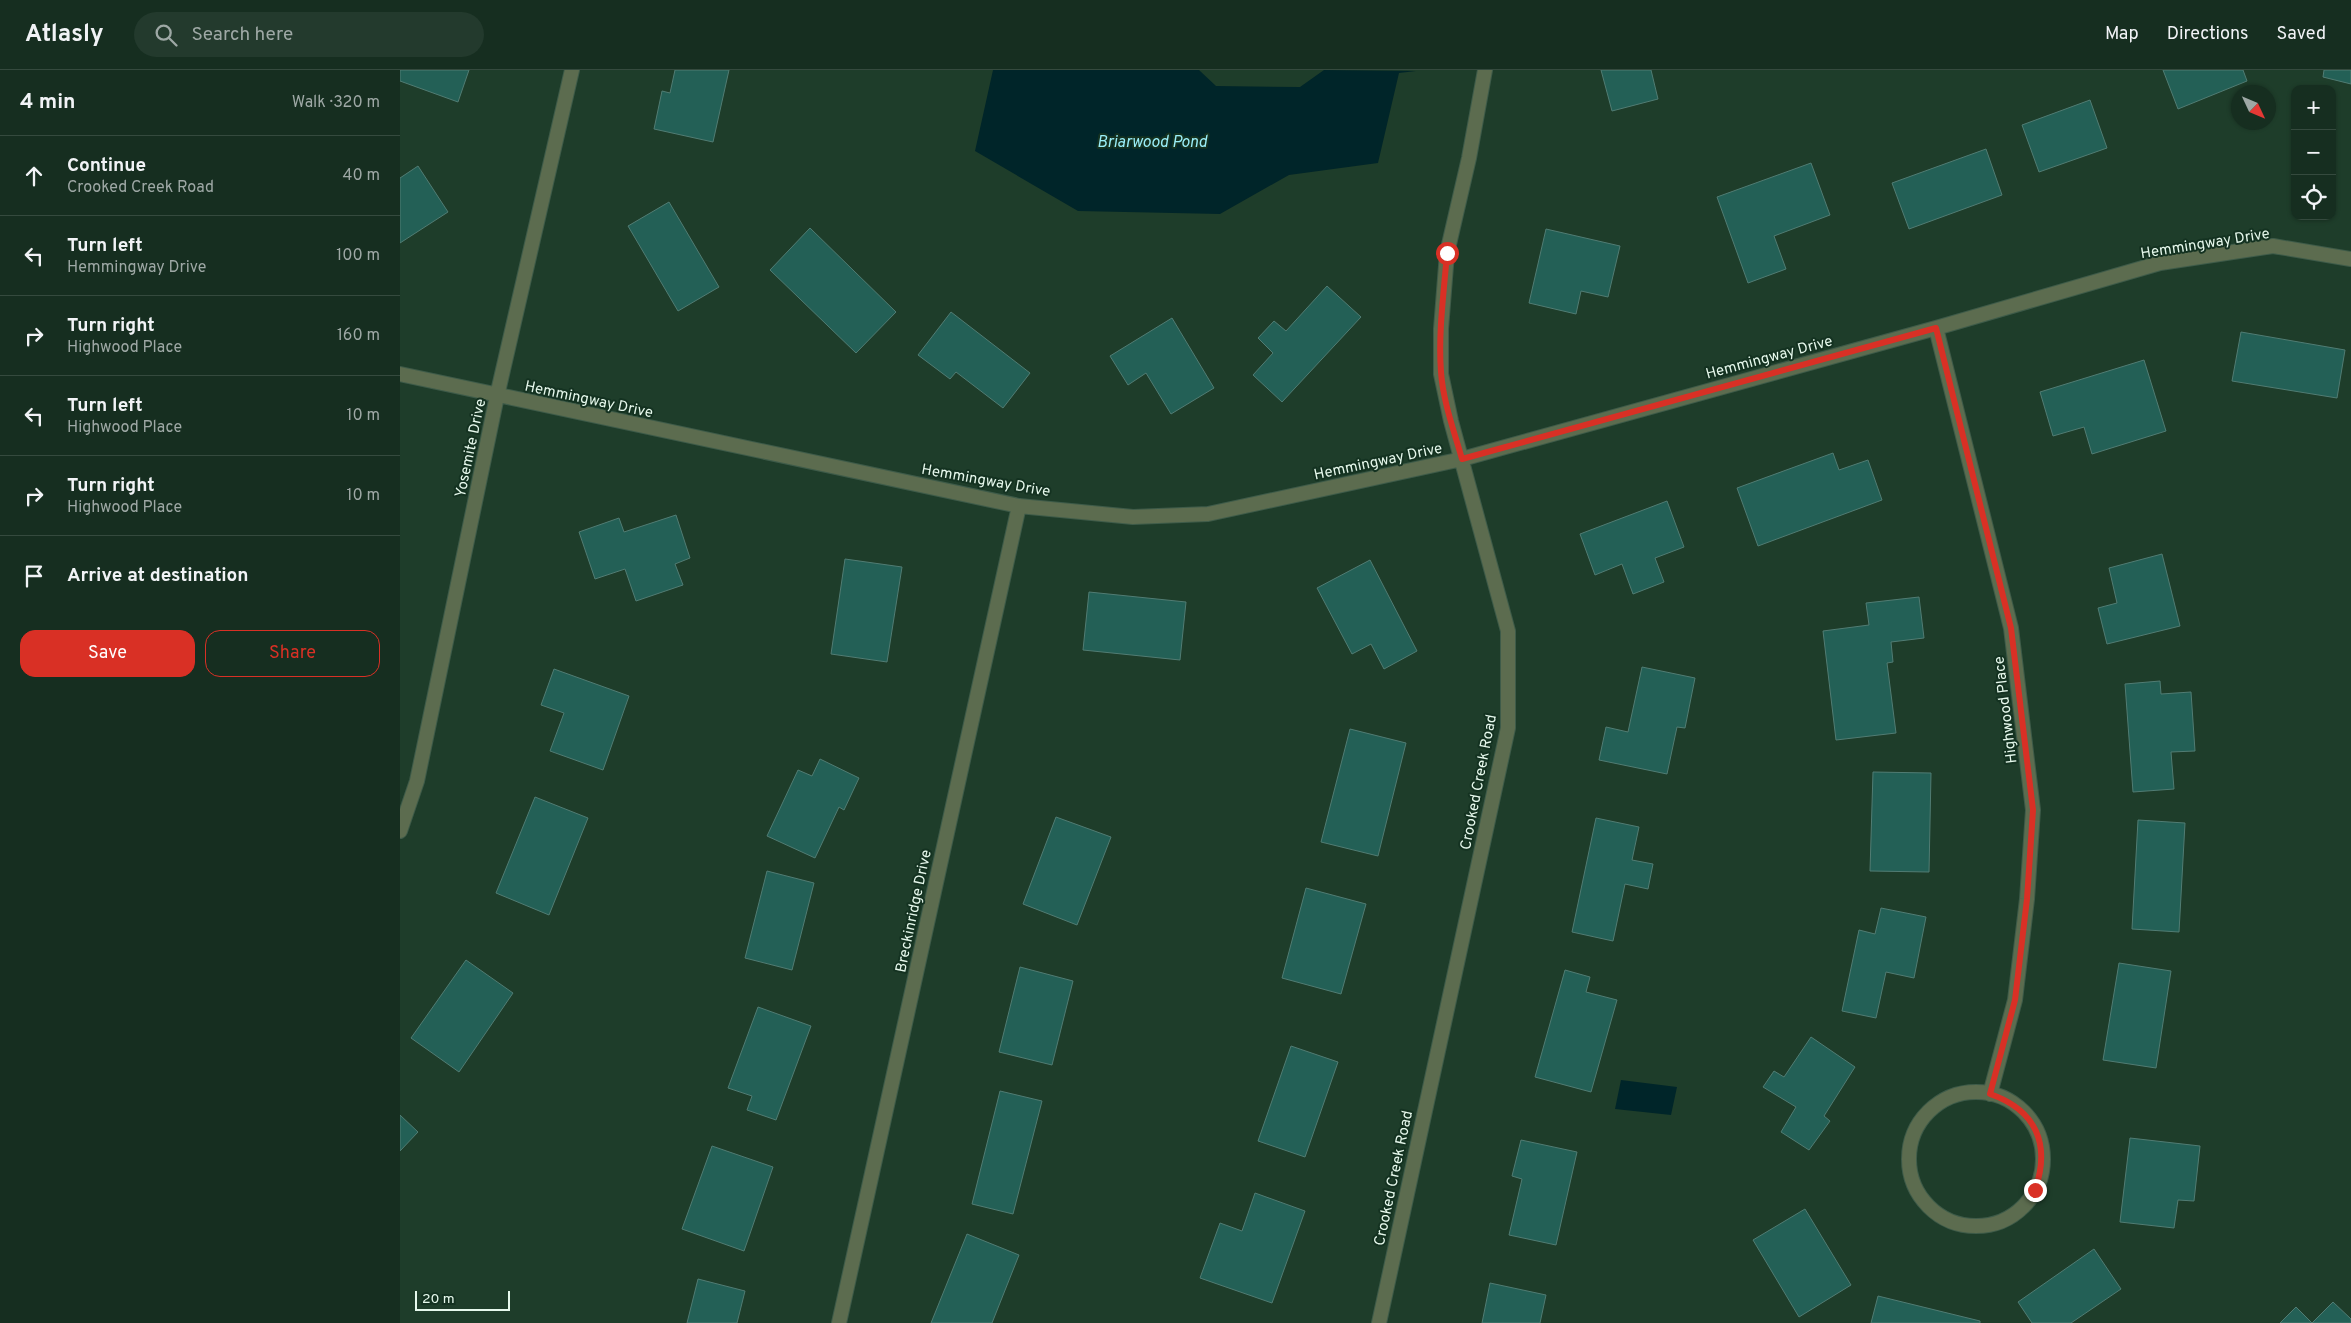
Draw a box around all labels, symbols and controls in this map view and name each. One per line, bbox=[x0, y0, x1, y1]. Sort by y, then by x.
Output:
search box bbox=[134, 12, 484, 57]
text: Atlasly bbox=[25, 20, 104, 50]
icon: search bbox=[152, 21, 180, 49]
text: Search here bbox=[192, 23, 293, 47]
text: Map bbox=[2105, 23, 2139, 46]
text: Directions bbox=[2167, 23, 2249, 46]
text: Saved bbox=[2277, 23, 2326, 46]
north arrow bbox=[2231, 85, 2276, 130]
map controls bbox=[2291, 85, 2336, 220]
button: + bbox=[2291, 85, 2336, 130]
text: 4 min bbox=[20, 89, 76, 116]
text: Walk · 320 m bbox=[292, 93, 380, 113]
button: − bbox=[2291, 130, 2336, 175]
water label: Briarwood Pond bbox=[1097, 133, 1208, 153]
text: Continue bbox=[67, 154, 146, 178]
icon: ahead bbox=[20, 162, 48, 190]
text: 40 m bbox=[342, 166, 380, 186]
button: locate bbox=[2291, 175, 2336, 220]
text: Crooked Creek Road bbox=[67, 178, 214, 198]
street label: Hemmingway Drive bbox=[2139, 225, 2271, 264]
text: Turn left bbox=[67, 234, 143, 258]
icon: left bbox=[20, 242, 48, 270]
route start bbox=[1436, 242, 1459, 265]
text: 100 m bbox=[336, 246, 380, 266]
text: Hemmingway Drive bbox=[67, 258, 206, 278]
text: Turn right bbox=[67, 314, 155, 338]
icon: right bbox=[20, 322, 48, 350]
text: 160 m bbox=[337, 326, 380, 346]
street label: Hemmingway Drive bbox=[1704, 332, 1835, 385]
text: Highwood Place bbox=[67, 338, 182, 358]
street label: Hemmingway Drive bbox=[523, 378, 655, 423]
text: Turn left bbox=[67, 394, 143, 418]
street label: Yosemite Drive bbox=[452, 397, 491, 500]
icon: left bbox=[20, 402, 48, 430]
text: 10 m bbox=[346, 406, 380, 426]
text: Highwood Place bbox=[67, 418, 182, 438]
street label: Hemmingway Drive bbox=[1312, 440, 1444, 485]
street label: Hemmingway Drive bbox=[920, 461, 1052, 502]
text: Turn right bbox=[67, 474, 155, 498]
icon: right bbox=[20, 482, 48, 510]
text: 10 m bbox=[346, 486, 380, 506]
text: Highwood Place bbox=[67, 498, 182, 518]
icon: arrive bbox=[20, 562, 48, 590]
text: Arrive at destination bbox=[67, 564, 248, 588]
button: Save bbox=[20, 630, 195, 677]
button: Share bbox=[205, 630, 380, 677]
street label: Highwood Place bbox=[1990, 655, 2022, 765]
street label: Crooked Creek Road bbox=[1457, 713, 1502, 852]
street label: Breckinridge Drive bbox=[892, 848, 937, 974]
street label: Crooked Creek Road bbox=[1371, 1109, 1418, 1248]
route end bbox=[2024, 1179, 2047, 1202]
scale bar bbox=[415, 1288, 510, 1311]
text: 20 m bbox=[422, 1291, 455, 1308]

